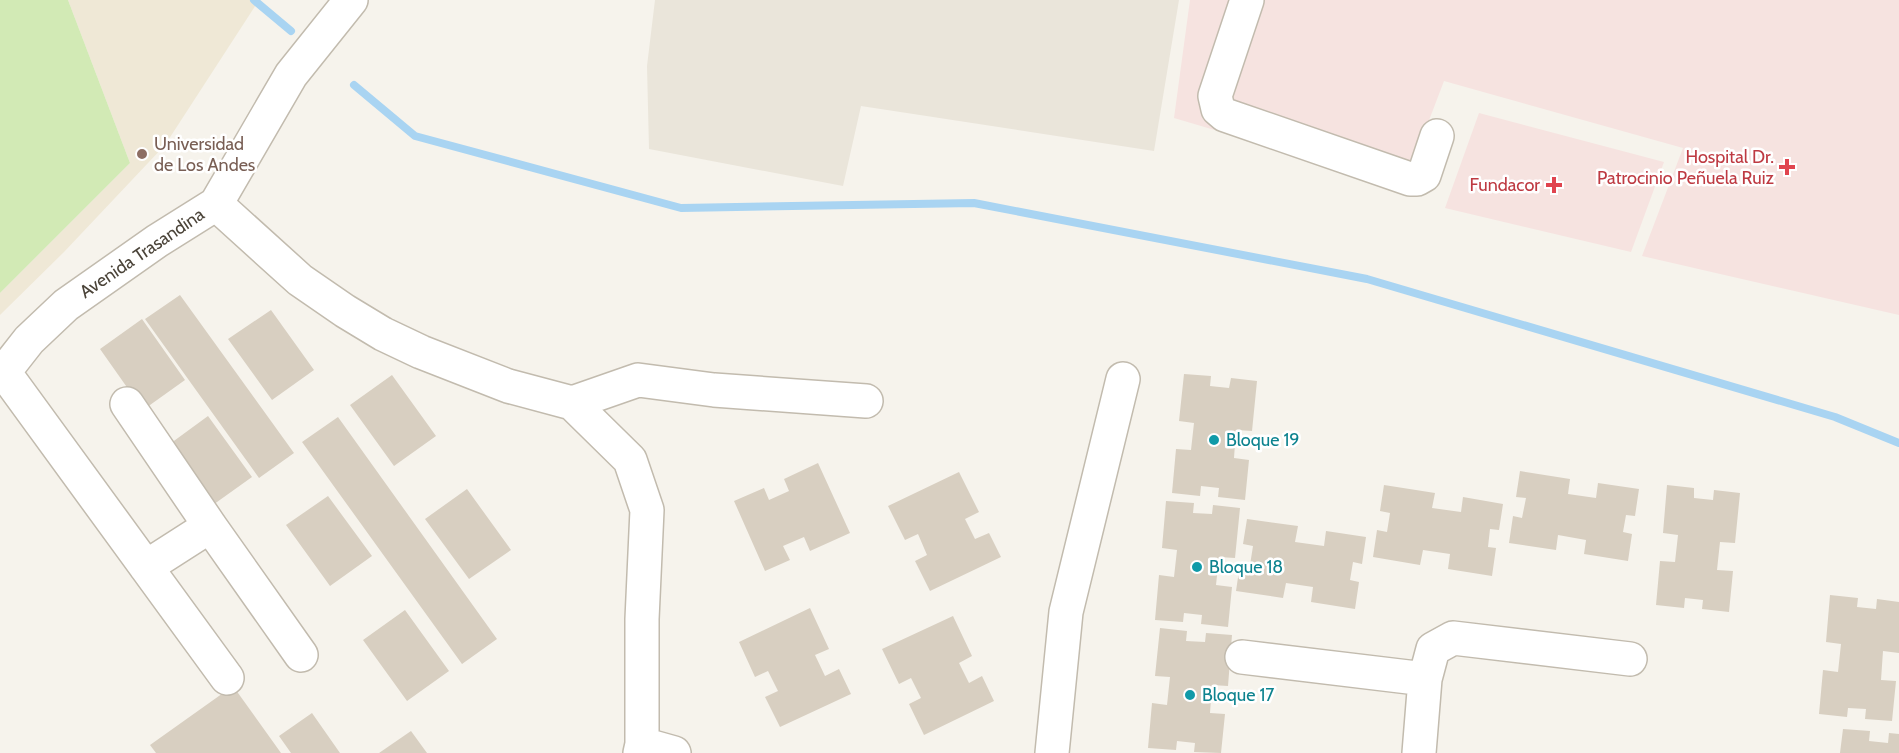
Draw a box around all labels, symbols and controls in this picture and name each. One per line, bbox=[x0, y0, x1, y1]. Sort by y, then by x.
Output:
place label: Universidad de Los Andes bbox=[154, 133, 255, 176]
place label: Hospital Dr. Patrocinio Peñuela Ruiz bbox=[1597, 146, 1775, 189]
marker: Universidad de Los Andes bbox=[135, 147, 149, 161]
marker: Hospital Dr. Patrocinio Peñuela Ruiz bbox=[1778, 158, 1796, 176]
place label: Fundacor bbox=[1470, 174, 1540, 196]
marker: Fundacor bbox=[1545, 176, 1563, 194]
street label: Avenida Trasandina bbox=[75, 203, 209, 303]
place label: Bloque 19 bbox=[1226, 429, 1300, 451]
marker: Bloque 19 bbox=[1207, 433, 1221, 447]
place label: Bloque 18 bbox=[1209, 556, 1283, 578]
marker: Bloque 18 bbox=[1190, 560, 1204, 574]
place label: Bloque 17 bbox=[1202, 684, 1274, 706]
marker: Bloque 17 bbox=[1183, 688, 1197, 702]

